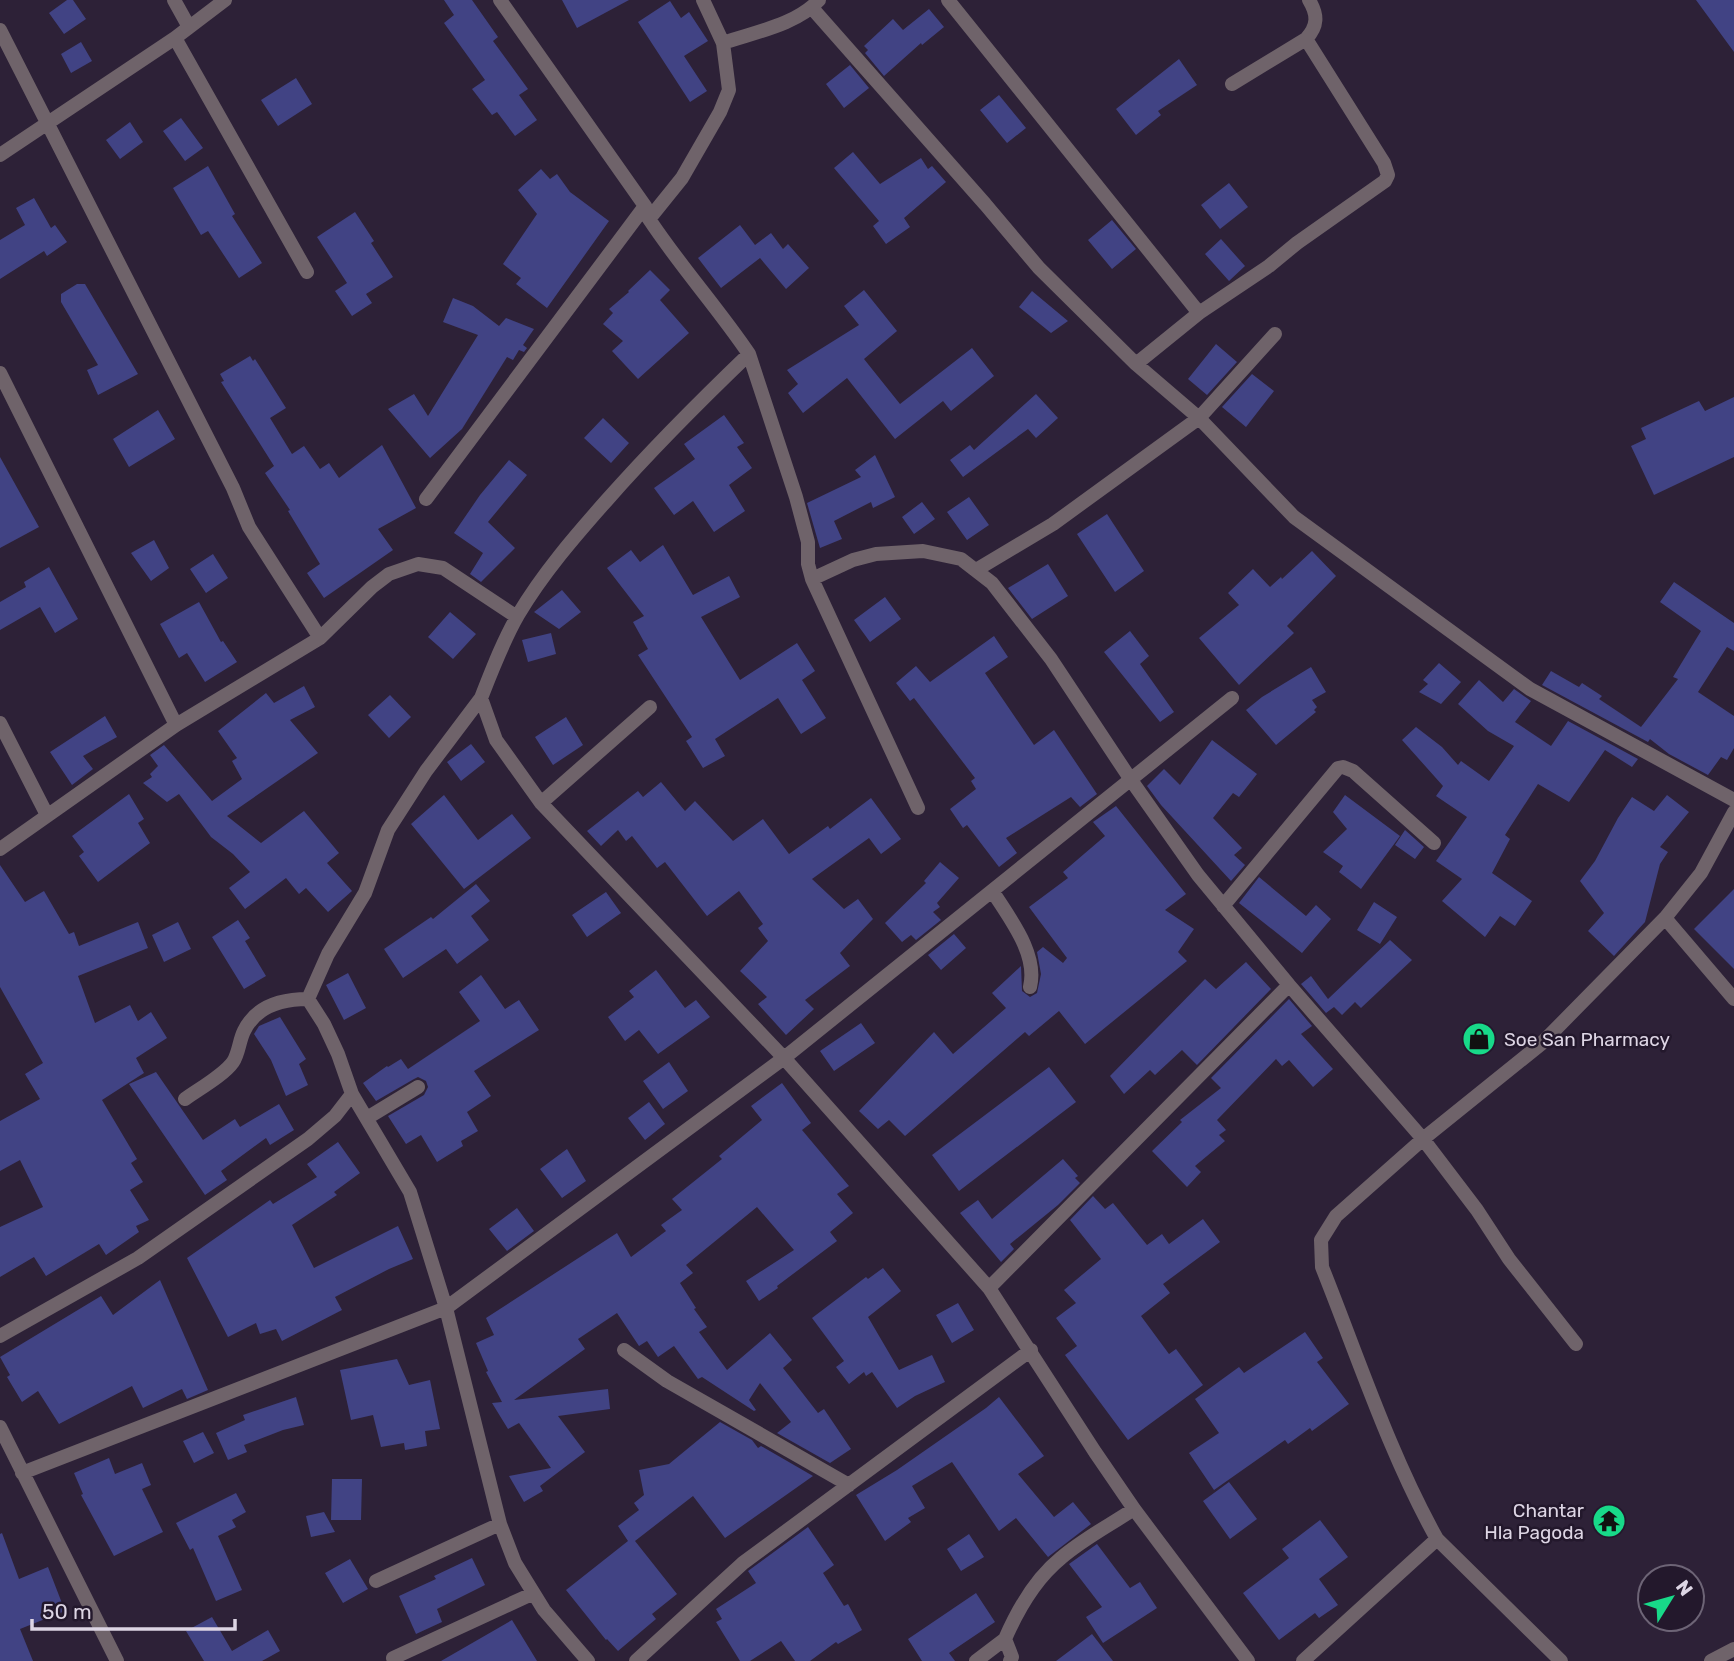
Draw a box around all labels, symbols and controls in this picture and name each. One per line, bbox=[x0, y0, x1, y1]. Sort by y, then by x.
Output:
shop icon: Soe San Pharmacy bbox=[1460, 1020, 1498, 1058]
place label: Soe San Pharmacy bbox=[1504, 1028, 1670, 1051]
place label: Chantar Hla Pagoda bbox=[1484, 1499, 1585, 1544]
temple icon: Chantar Hla Pagoda bbox=[1590, 1502, 1628, 1540]
north arrow bbox=[1636, 1563, 1706, 1633]
text: N bbox=[1671, 1576, 1697, 1600]
scale bar bbox=[32, 1588, 234, 1632]
text: 50 m bbox=[42, 1599, 92, 1624]

